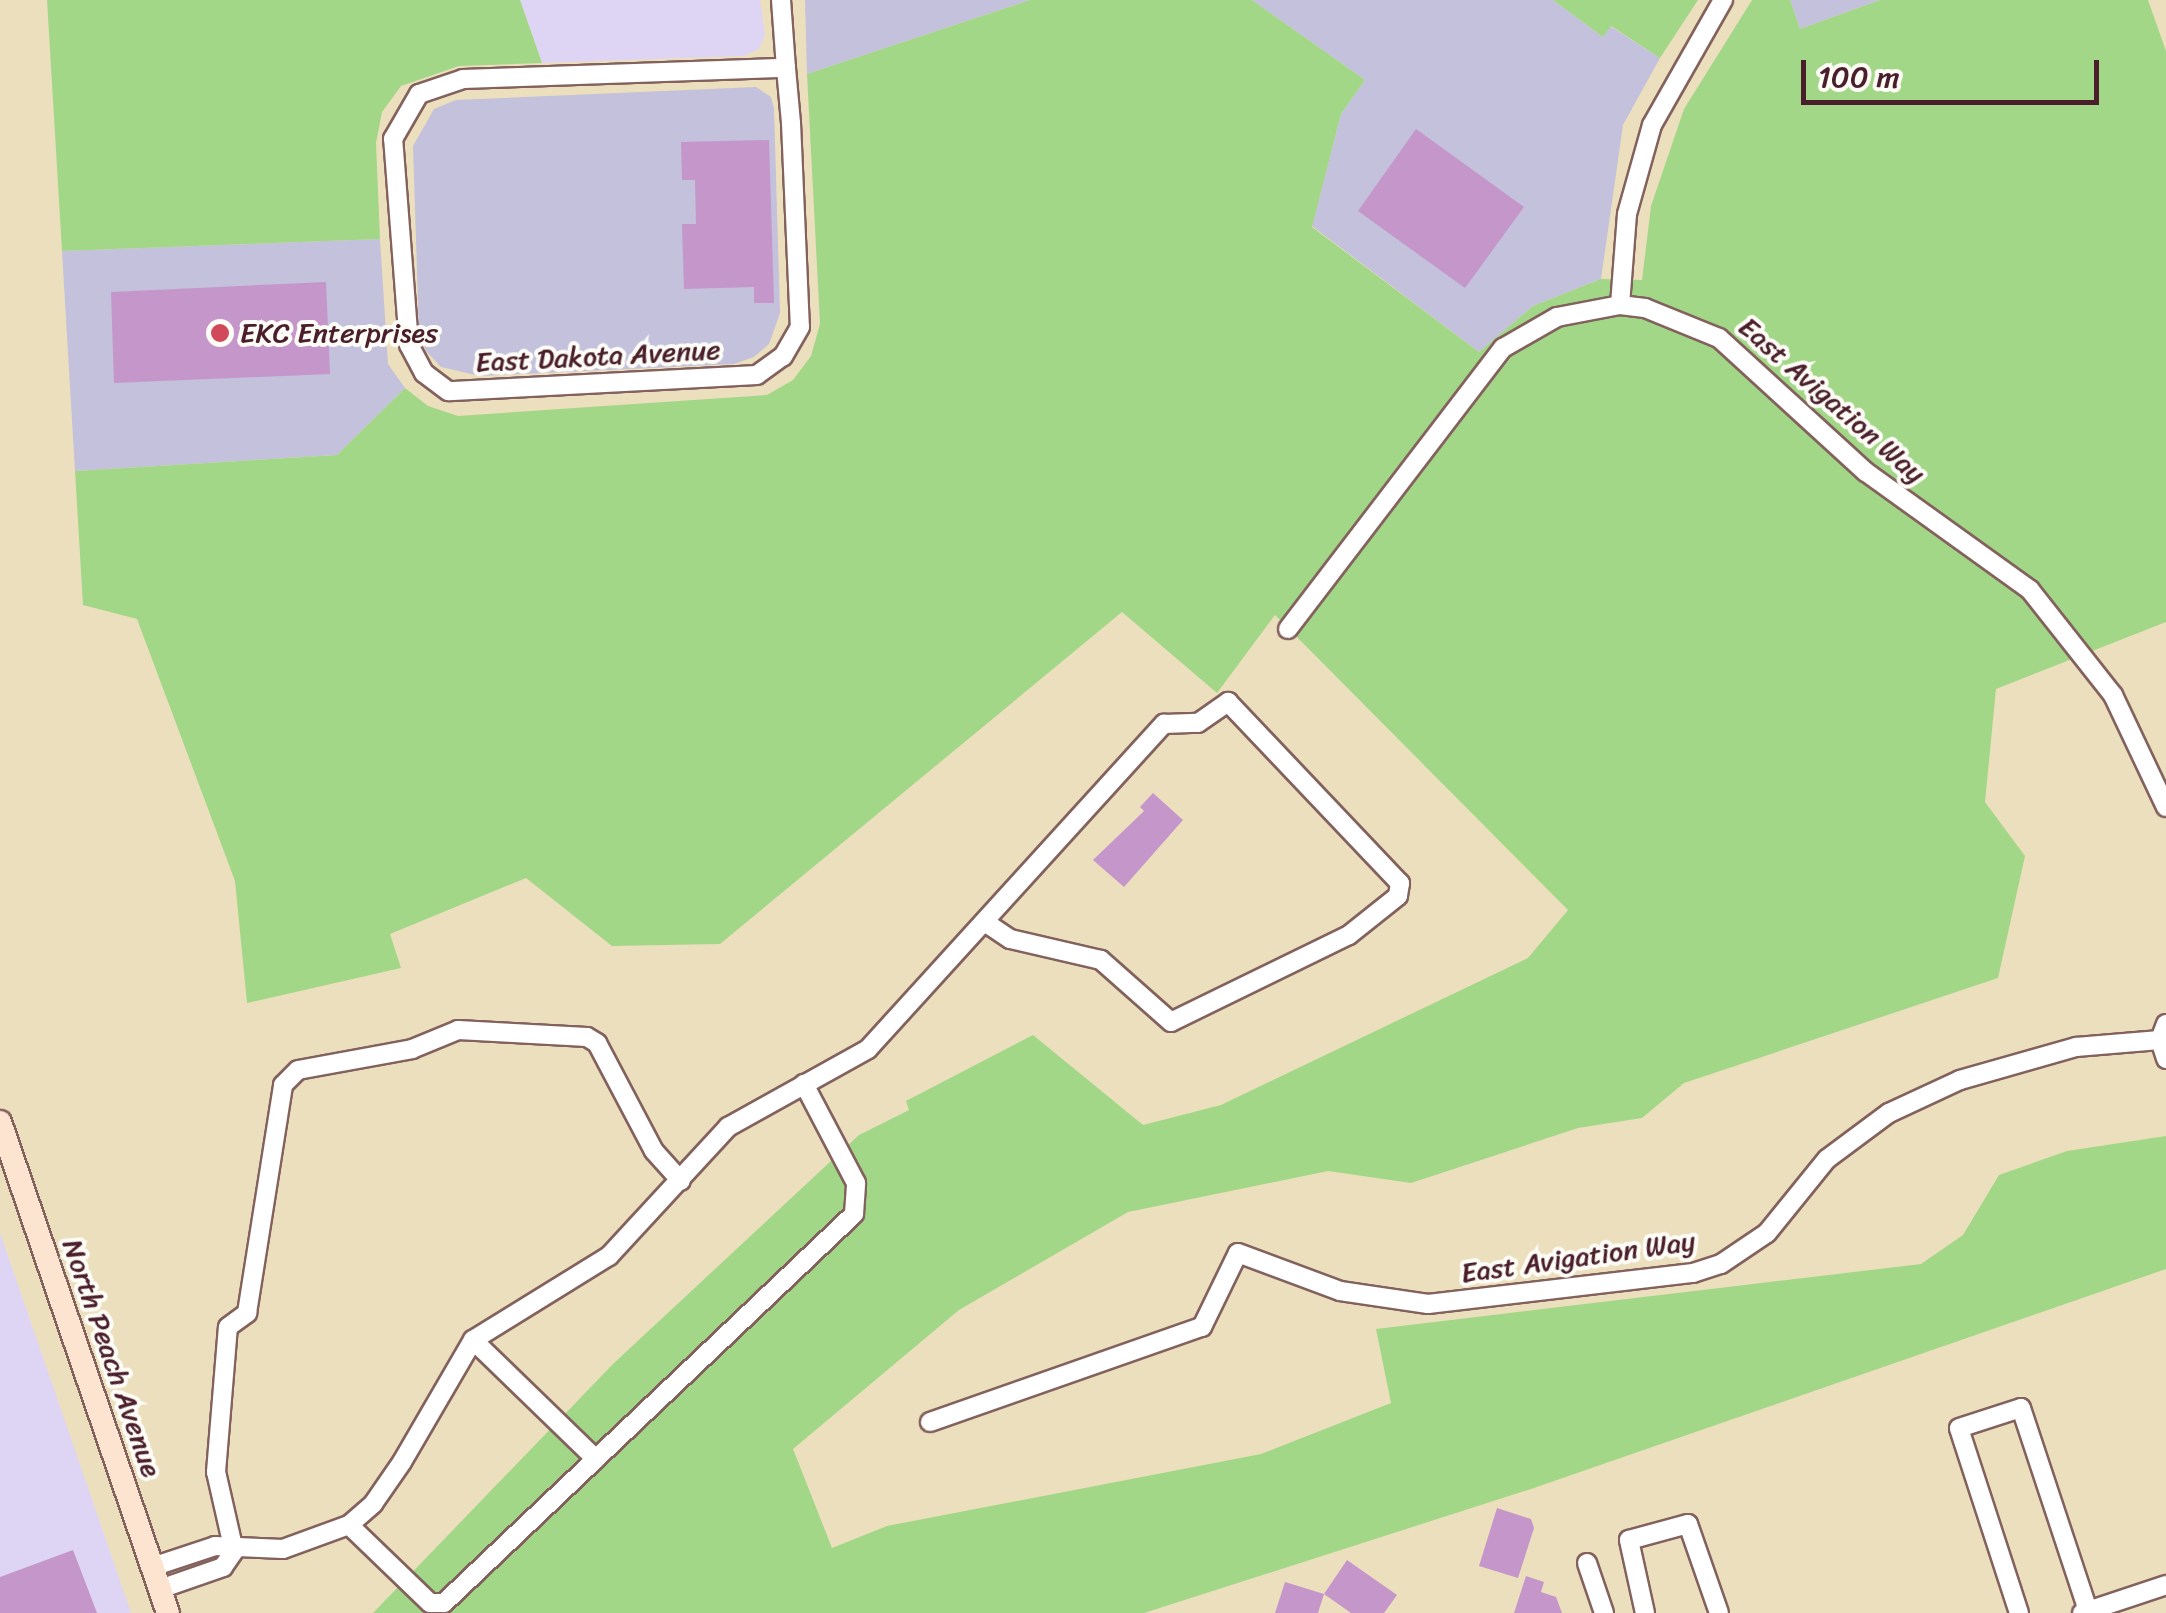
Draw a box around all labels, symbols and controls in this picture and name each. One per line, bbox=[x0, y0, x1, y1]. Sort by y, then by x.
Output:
scale bar bbox=[1806, 40, 2104, 102]
text: 100 m bbox=[1818, 50, 1900, 104]
street label: East Avigation Way bbox=[1732, 310, 1932, 490]
place label: EKC Enterprises bbox=[240, 316, 438, 350]
marker: EKC Enterprises bbox=[209, 322, 231, 344]
street label: East Dakota Avenue bbox=[475, 333, 721, 379]
street label: East Avigation Way bbox=[1459, 1224, 1697, 1290]
street label: North Peach Avenue bbox=[55, 1234, 169, 1482]

